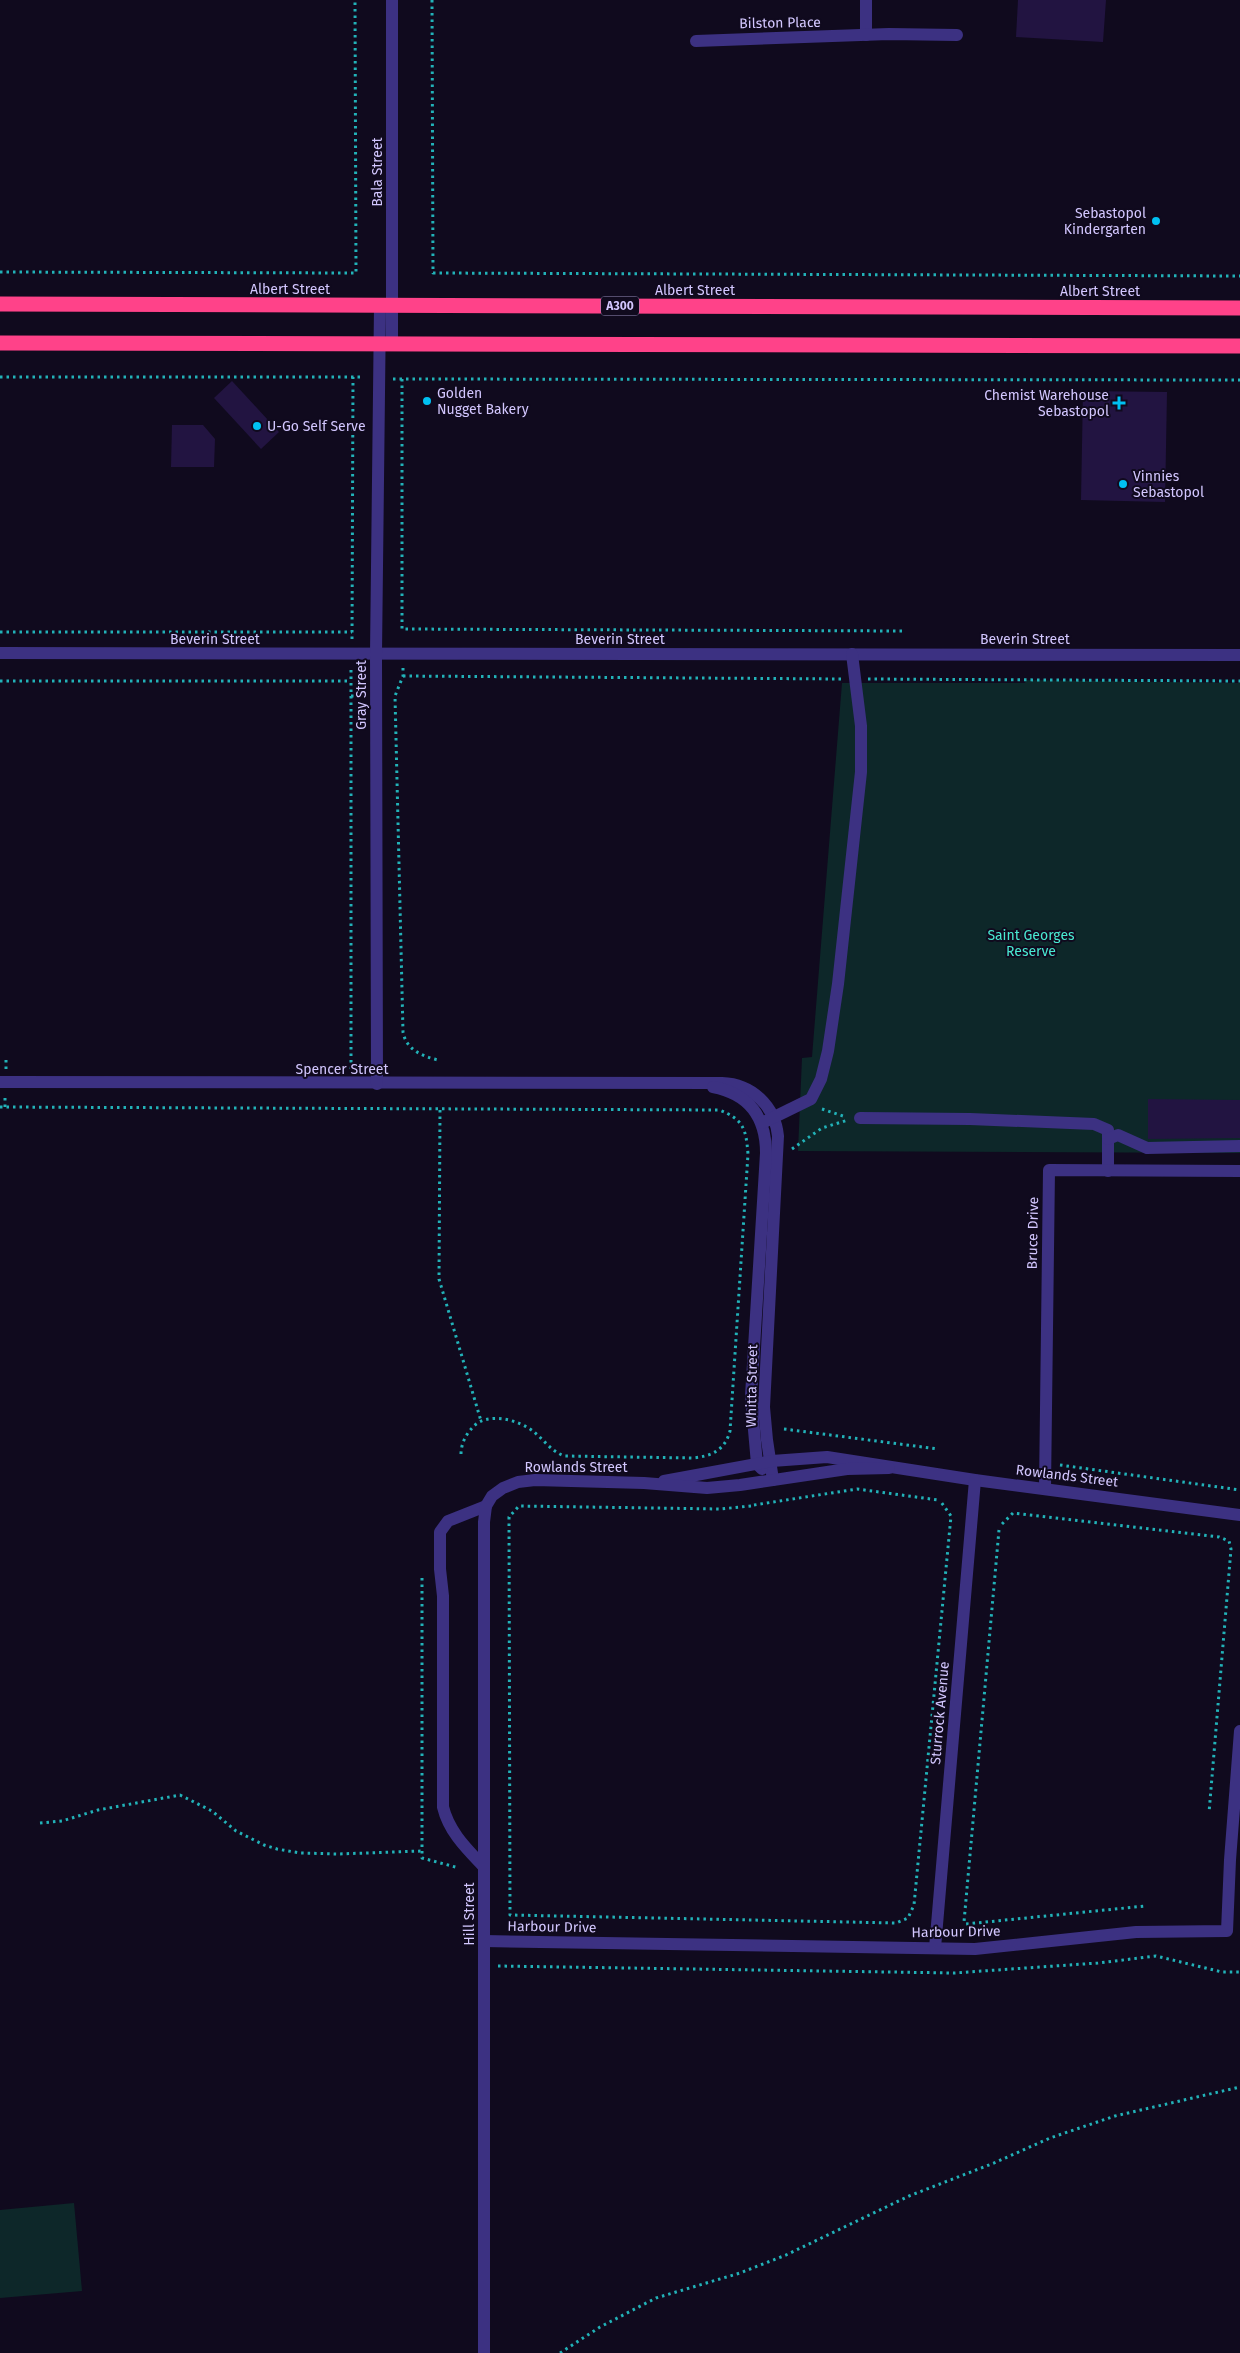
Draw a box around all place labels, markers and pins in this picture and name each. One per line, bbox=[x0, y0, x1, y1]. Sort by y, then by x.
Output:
place label: Sebastopol Kindergarten bbox=[1064, 205, 1146, 238]
marker: Sebastopol Kindergarten bbox=[1150, 215, 1162, 227]
place label: Golden Nugget Bakery bbox=[437, 385, 529, 418]
place label: Chemist Warehouse Sebastopol bbox=[984, 387, 1109, 420]
marker: Golden Nugget Bakery bbox=[421, 395, 433, 407]
marker: Chemist Warehouse Sebastopol bbox=[1113, 397, 1125, 409]
place label: U-Go Self Serve bbox=[267, 418, 366, 435]
marker: U-Go Self Serve bbox=[251, 420, 263, 432]
place label: Vinnies Sebastopol bbox=[1133, 468, 1204, 501]
marker: Vinnies Sebastopol bbox=[1117, 478, 1129, 490]

